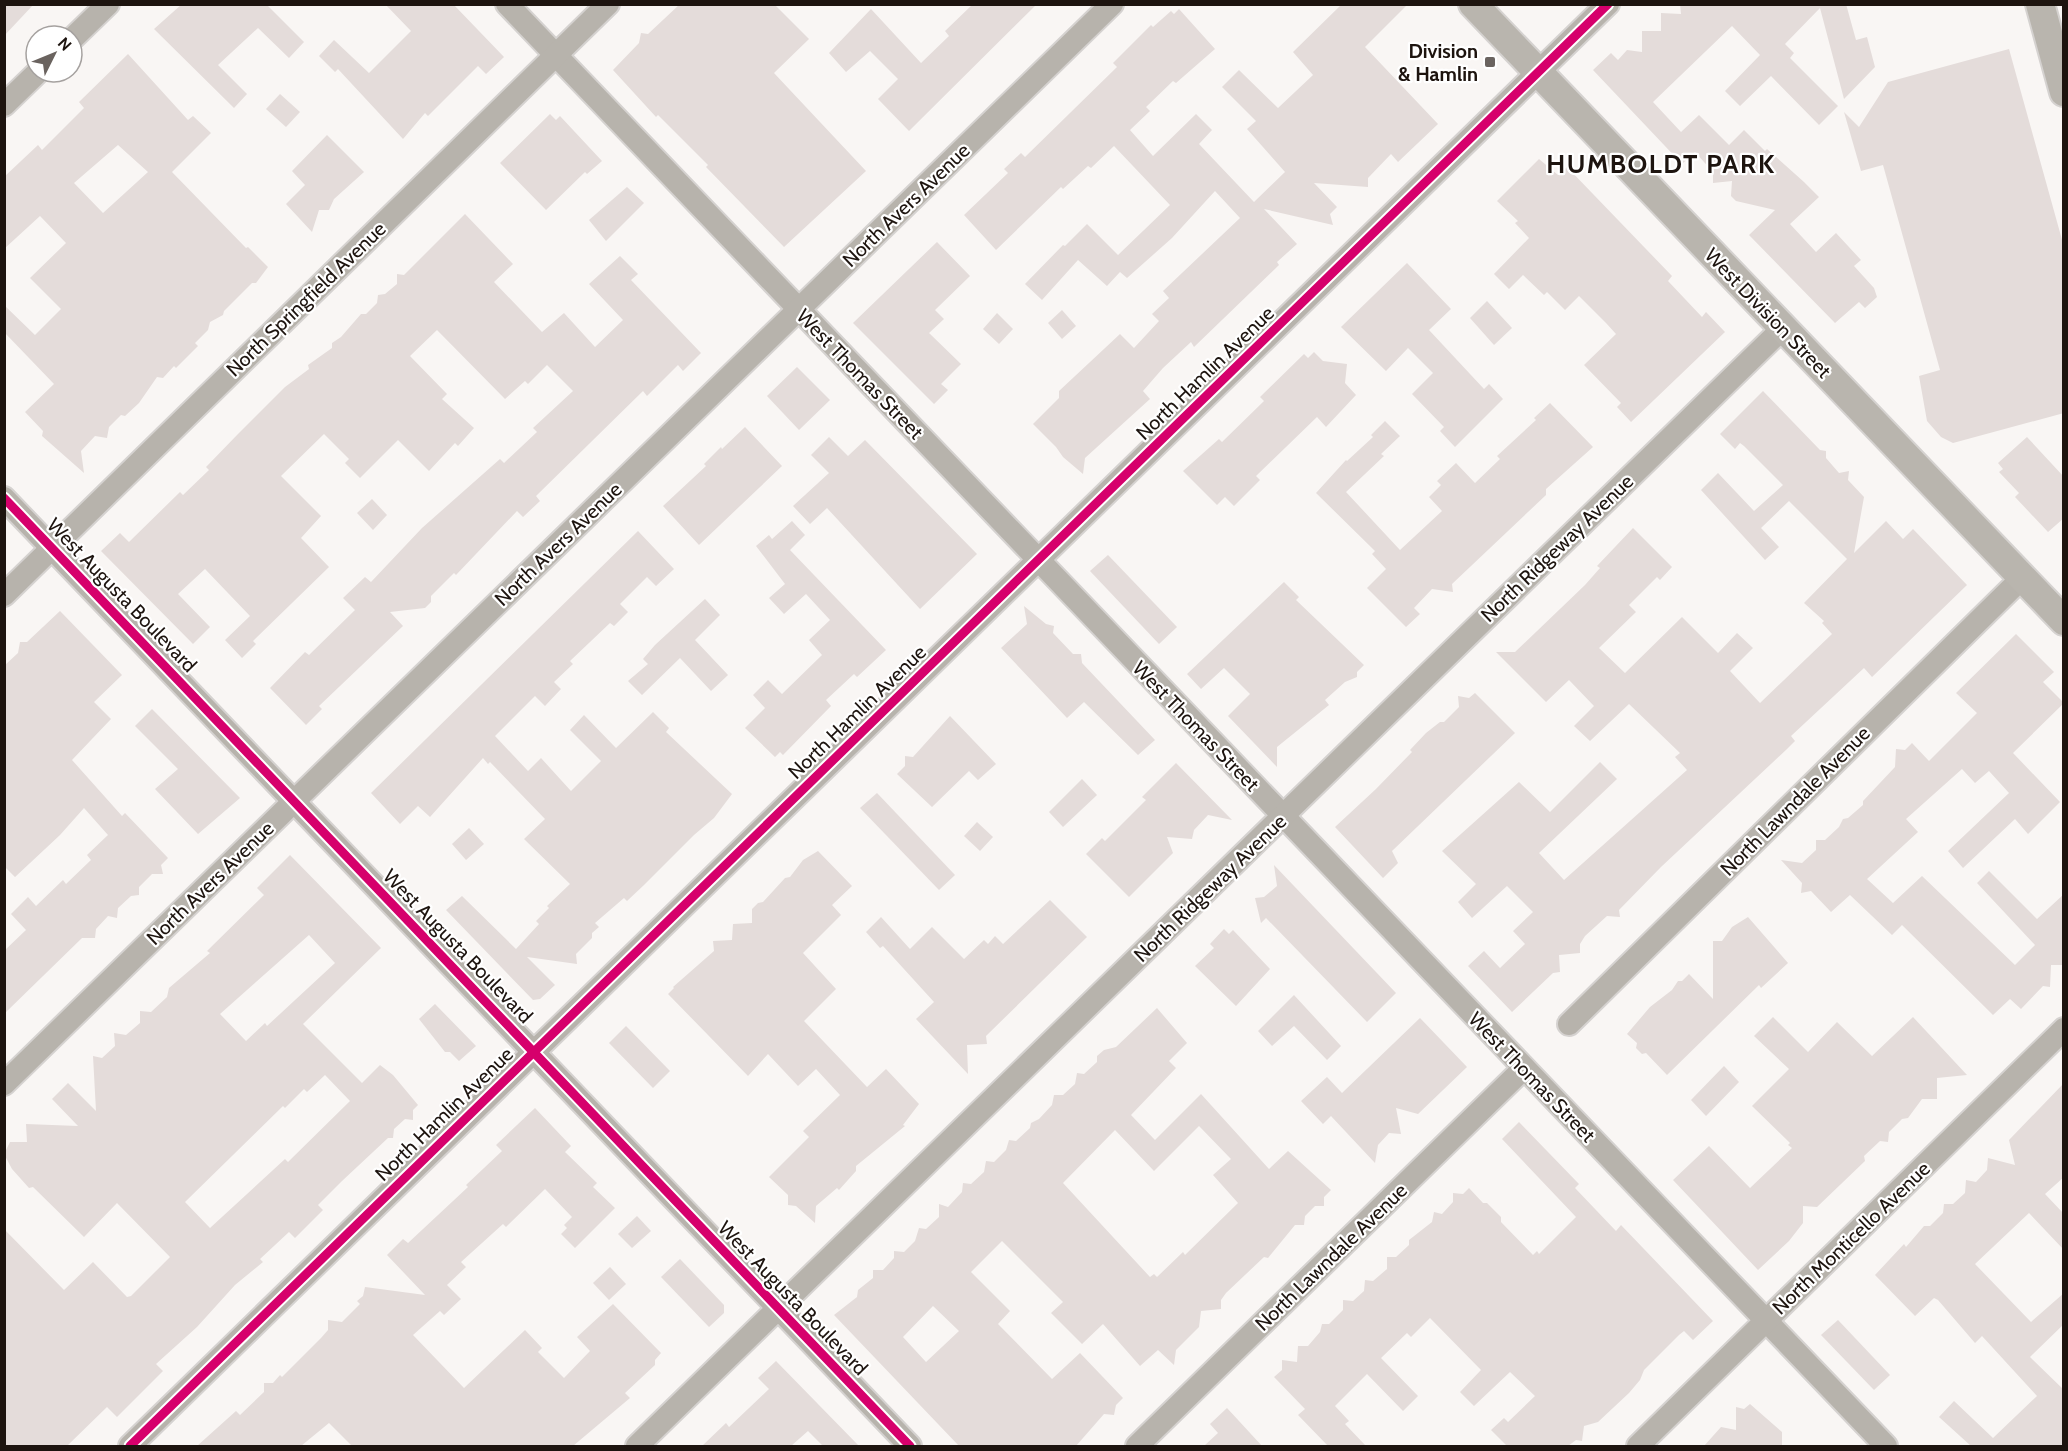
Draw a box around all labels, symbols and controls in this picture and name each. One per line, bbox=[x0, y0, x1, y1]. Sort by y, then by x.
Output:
north arrow bbox=[24, 24, 84, 84]
text: N bbox=[54, 33, 75, 55]
place label: Division & Hamlin bbox=[1398, 39, 1478, 86]
marker: Division & Hamlin bbox=[1483, 55, 1497, 69]
street label: North Avers Avenue bbox=[838, 138, 974, 272]
district label: HUMBOLDT PARK bbox=[1546, 148, 1776, 180]
street label: North Springfield Avenue bbox=[221, 217, 391, 381]
street label: West Division Street bbox=[1700, 243, 1836, 383]
street label: North Hamlin Avenue bbox=[1131, 301, 1279, 445]
street label: West Thomas Street bbox=[792, 304, 928, 444]
street label: North Ridgeway Avenue bbox=[1476, 469, 1638, 627]
street label: North Avers Avenue bbox=[490, 477, 626, 611]
street label: West Augusta Boulevard bbox=[42, 513, 202, 677]
street label: North Hamlin Avenue bbox=[783, 640, 931, 784]
street label: West Thomas Street bbox=[1128, 656, 1264, 796]
street label: North Lawndale Avenue bbox=[1715, 721, 1875, 881]
street label: North Ridgeway Avenue bbox=[1129, 809, 1291, 967]
street label: North Avers Avenue bbox=[142, 816, 278, 950]
street label: West Augusta Boulevard bbox=[378, 864, 538, 1028]
street label: West Thomas Street bbox=[1464, 1007, 1600, 1147]
street label: North Hamlin Avenue bbox=[370, 1042, 518, 1186]
street label: North Monticello Avenue bbox=[1767, 1157, 1935, 1319]
street label: North Lawndale Avenue bbox=[1250, 1178, 1412, 1336]
street label: West Augusta Boulevard bbox=[713, 1216, 873, 1380]

